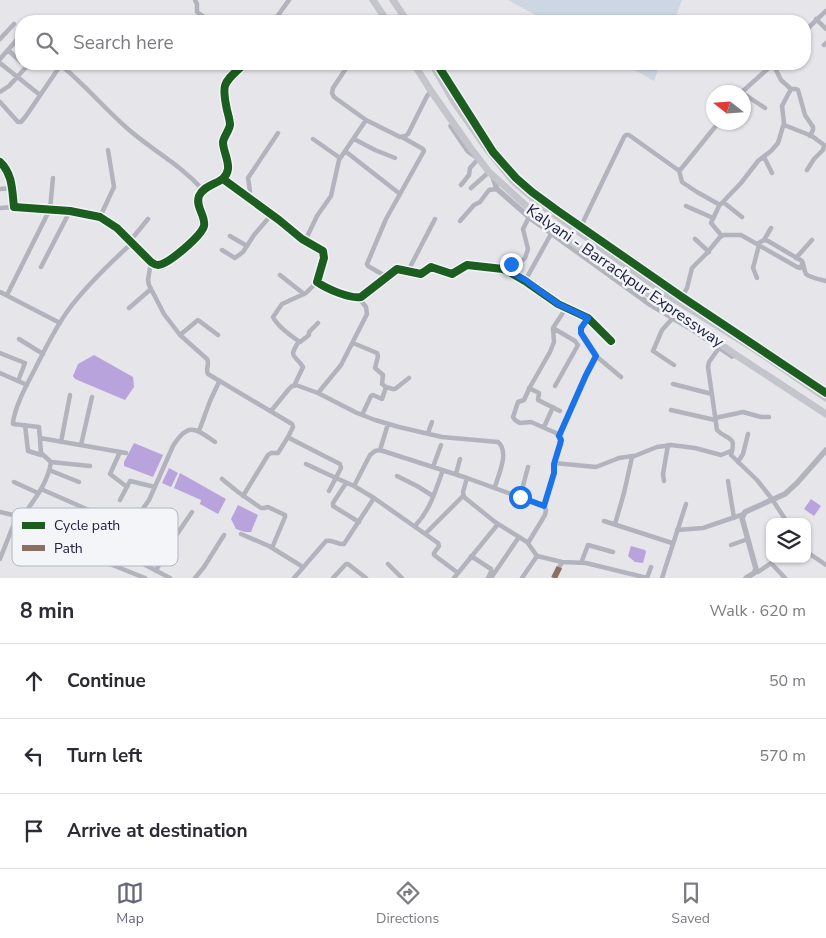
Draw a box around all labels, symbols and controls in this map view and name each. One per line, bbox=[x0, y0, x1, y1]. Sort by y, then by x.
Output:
search box bbox=[15, 15, 811, 70]
icon: search bbox=[33, 29, 61, 57]
text: Search here bbox=[73, 30, 174, 56]
north arrow bbox=[706, 85, 751, 130]
street label: Kalyani - Barrackpur Expressway bbox=[522, 199, 729, 353]
route end bbox=[500, 253, 523, 276]
route start bbox=[509, 486, 532, 509]
legend bbox=[12, 508, 178, 566]
text: Cycle path bbox=[54, 516, 120, 535]
map controls bbox=[766, 518, 811, 563]
button: layers bbox=[766, 518, 811, 563]
text: Path bbox=[54, 539, 83, 558]
text: 8 min bbox=[20, 597, 74, 625]
text: Walk · 620 m bbox=[710, 600, 806, 622]
icon: ahead bbox=[20, 667, 48, 695]
text: Continue bbox=[67, 668, 146, 694]
text: 50 m bbox=[769, 670, 806, 692]
icon: left bbox=[20, 742, 48, 770]
text: Turn left bbox=[67, 743, 142, 769]
text: 570 m bbox=[759, 745, 806, 767]
icon: arrive bbox=[20, 817, 48, 845]
text: Arrive at destination bbox=[67, 818, 248, 844]
tab: Map bbox=[116, 879, 144, 928]
tab: Directions bbox=[376, 879, 439, 928]
tab: Saved bbox=[671, 879, 710, 928]

